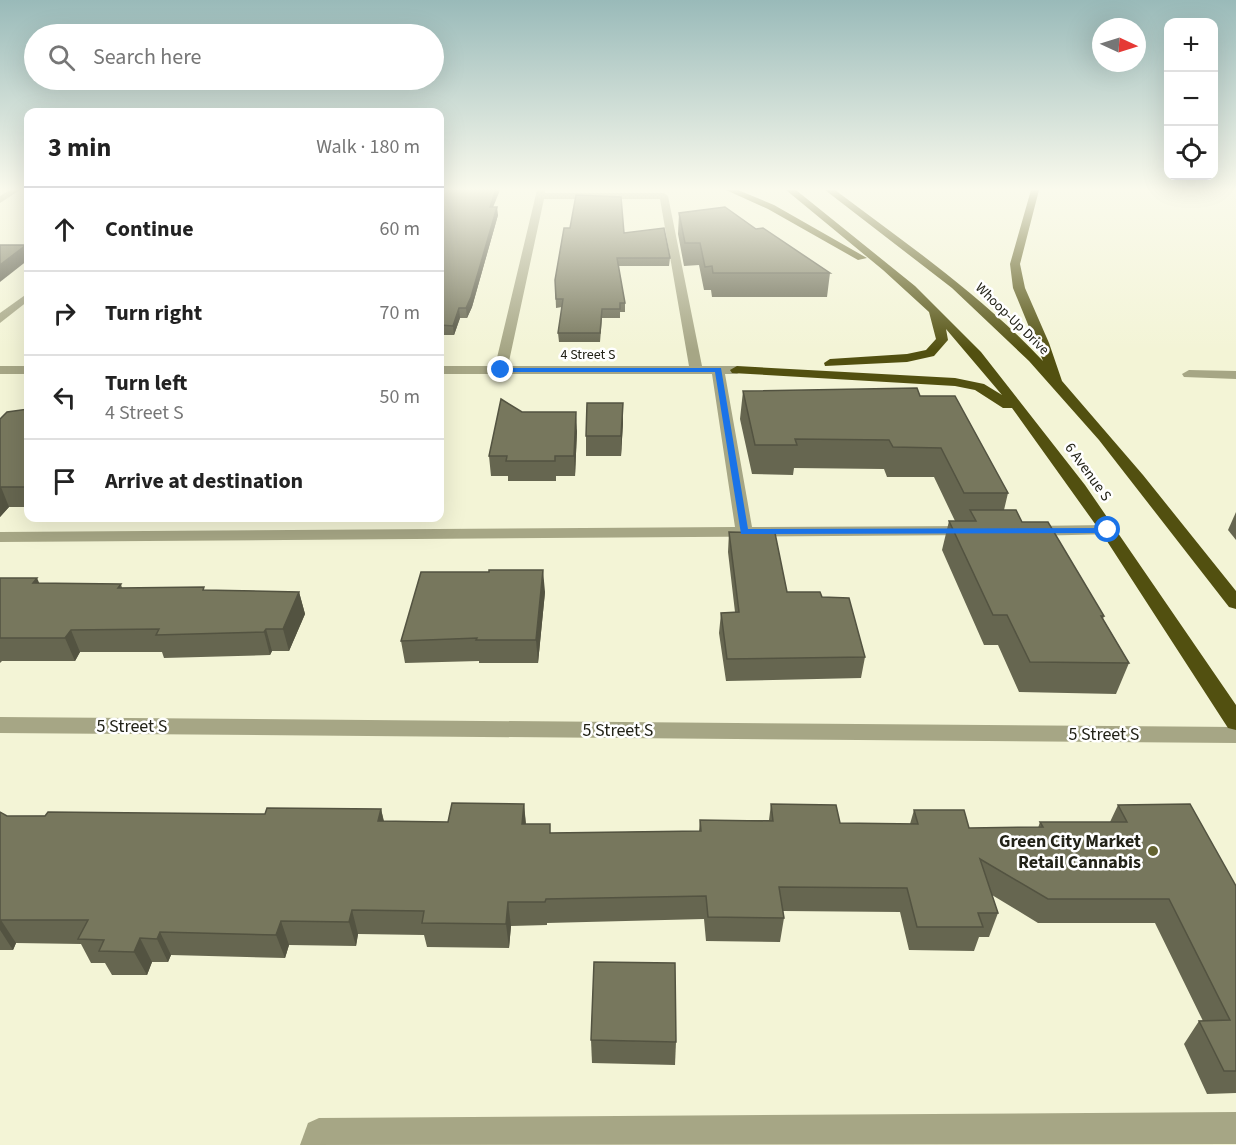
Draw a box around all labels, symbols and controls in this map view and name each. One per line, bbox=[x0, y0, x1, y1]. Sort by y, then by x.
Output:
north arrow bbox=[1092, 18, 1146, 72]
map controls bbox=[1164, 18, 1218, 180]
button: + bbox=[1164, 18, 1218, 72]
search box bbox=[24, 24, 444, 90]
icon: search bbox=[45, 41, 78, 74]
text: Search here bbox=[93, 41, 201, 73]
button: − bbox=[1164, 72, 1218, 126]
button: locate bbox=[1164, 126, 1218, 180]
text: 3 min bbox=[48, 129, 111, 166]
text: Walk · 180 m bbox=[316, 133, 420, 161]
icon: ahead bbox=[48, 213, 81, 246]
text: Continue bbox=[105, 213, 194, 245]
text: 60 m bbox=[380, 215, 420, 243]
street label: Whoop-Up Drive bbox=[971, 278, 1053, 360]
icon: right bbox=[48, 297, 81, 330]
text: Turn right bbox=[105, 297, 202, 329]
text: 70 m bbox=[380, 299, 420, 327]
street label: 4 Street S bbox=[560, 345, 616, 365]
route end bbox=[487, 356, 513, 382]
text: Turn left bbox=[105, 367, 187, 399]
icon: left bbox=[48, 381, 81, 414]
text: 50 m bbox=[380, 383, 420, 411]
text: 4 Street S bbox=[105, 399, 184, 427]
street label: 6 Avenue S bbox=[1060, 438, 1116, 506]
icon: arrive bbox=[48, 465, 81, 498]
text: Arrive at destination bbox=[105, 465, 303, 497]
route start bbox=[1094, 516, 1120, 542]
street label: 5 Street S bbox=[97, 714, 167, 739]
street label: 5 Street S bbox=[583, 718, 653, 743]
street label: 5 Street S bbox=[1069, 722, 1139, 747]
place label: Green City Market Retail Cannabis bbox=[999, 829, 1141, 875]
marker: Green City Market Retail Cannabis bbox=[1146, 844, 1160, 858]

